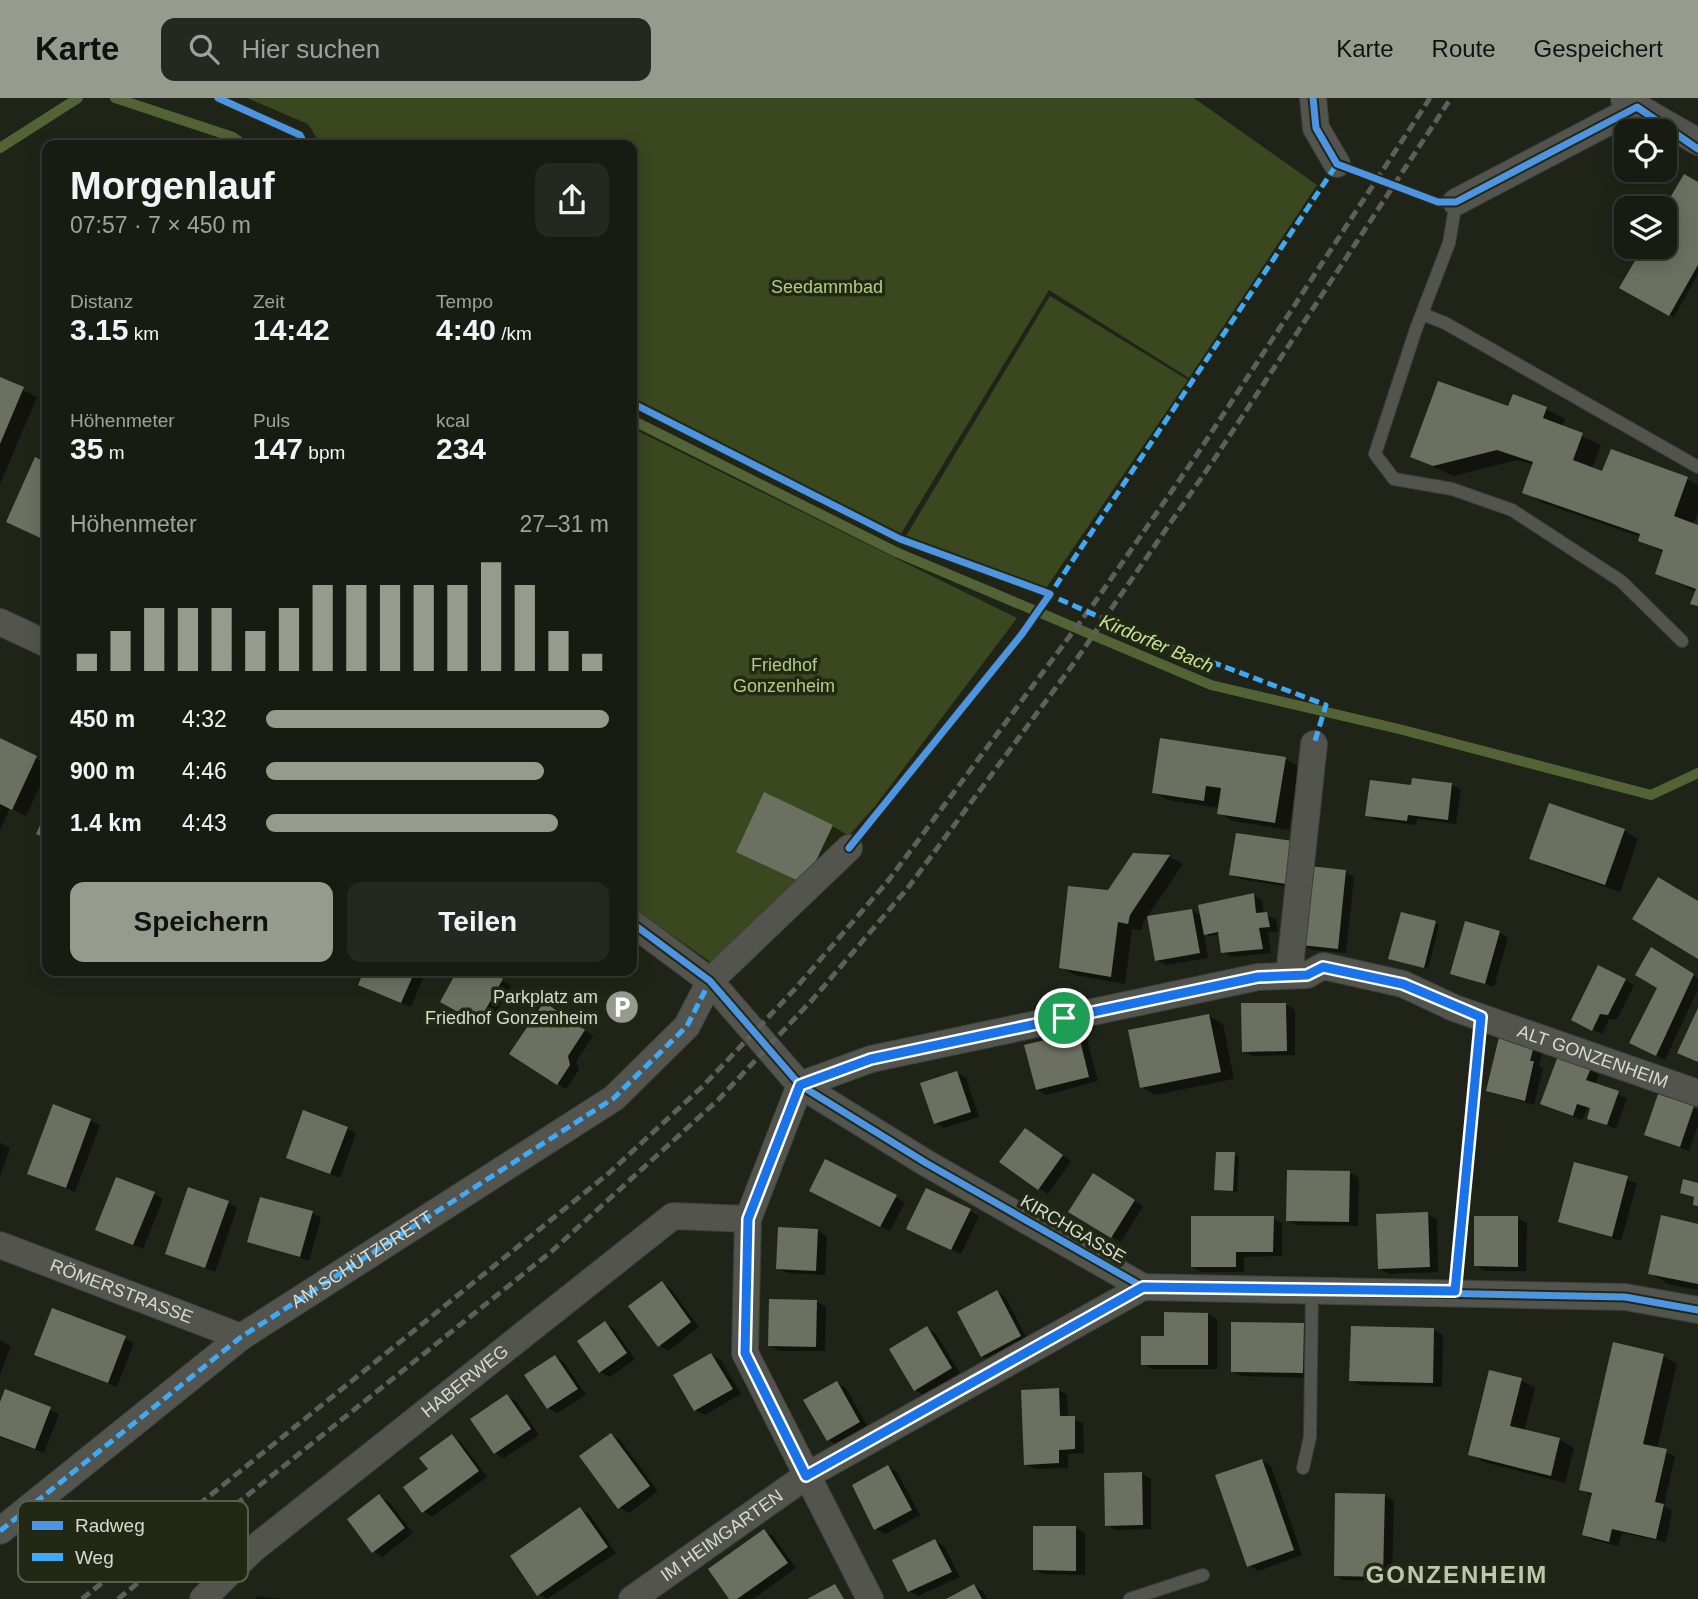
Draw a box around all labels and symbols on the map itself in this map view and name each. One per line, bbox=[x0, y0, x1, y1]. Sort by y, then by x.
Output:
park label: Seedammbad bbox=[771, 277, 883, 297]
water label: Kirdorfer Bach bbox=[1097, 610, 1217, 677]
park label: Friedhof Gonzenheim bbox=[733, 655, 835, 696]
place label: Parkplatz am Friedhof Gonzenheim bbox=[425, 987, 598, 1028]
parking icon: Parkplatz am Friedhof Gonzenheim bbox=[603, 988, 641, 1026]
pin bbox=[1034, 988, 1094, 1048]
street label: ALT GONZENHEIM bbox=[1515, 1021, 1671, 1092]
street label: KIRCHGASSE bbox=[1017, 1191, 1129, 1267]
street label: AM SCHÜTZBRETT bbox=[287, 1207, 436, 1312]
street label: RÖMERSTRASSE bbox=[47, 1255, 196, 1328]
street label: HABERWEG bbox=[418, 1341, 512, 1422]
street label: IM HEIMGARTEN bbox=[657, 1486, 787, 1585]
legend bbox=[18, 1501, 248, 1582]
text: Radweg bbox=[75, 1515, 145, 1536]
text: Weg bbox=[75, 1547, 114, 1568]
district label: GONZENHEIM bbox=[1366, 1561, 1548, 1588]

